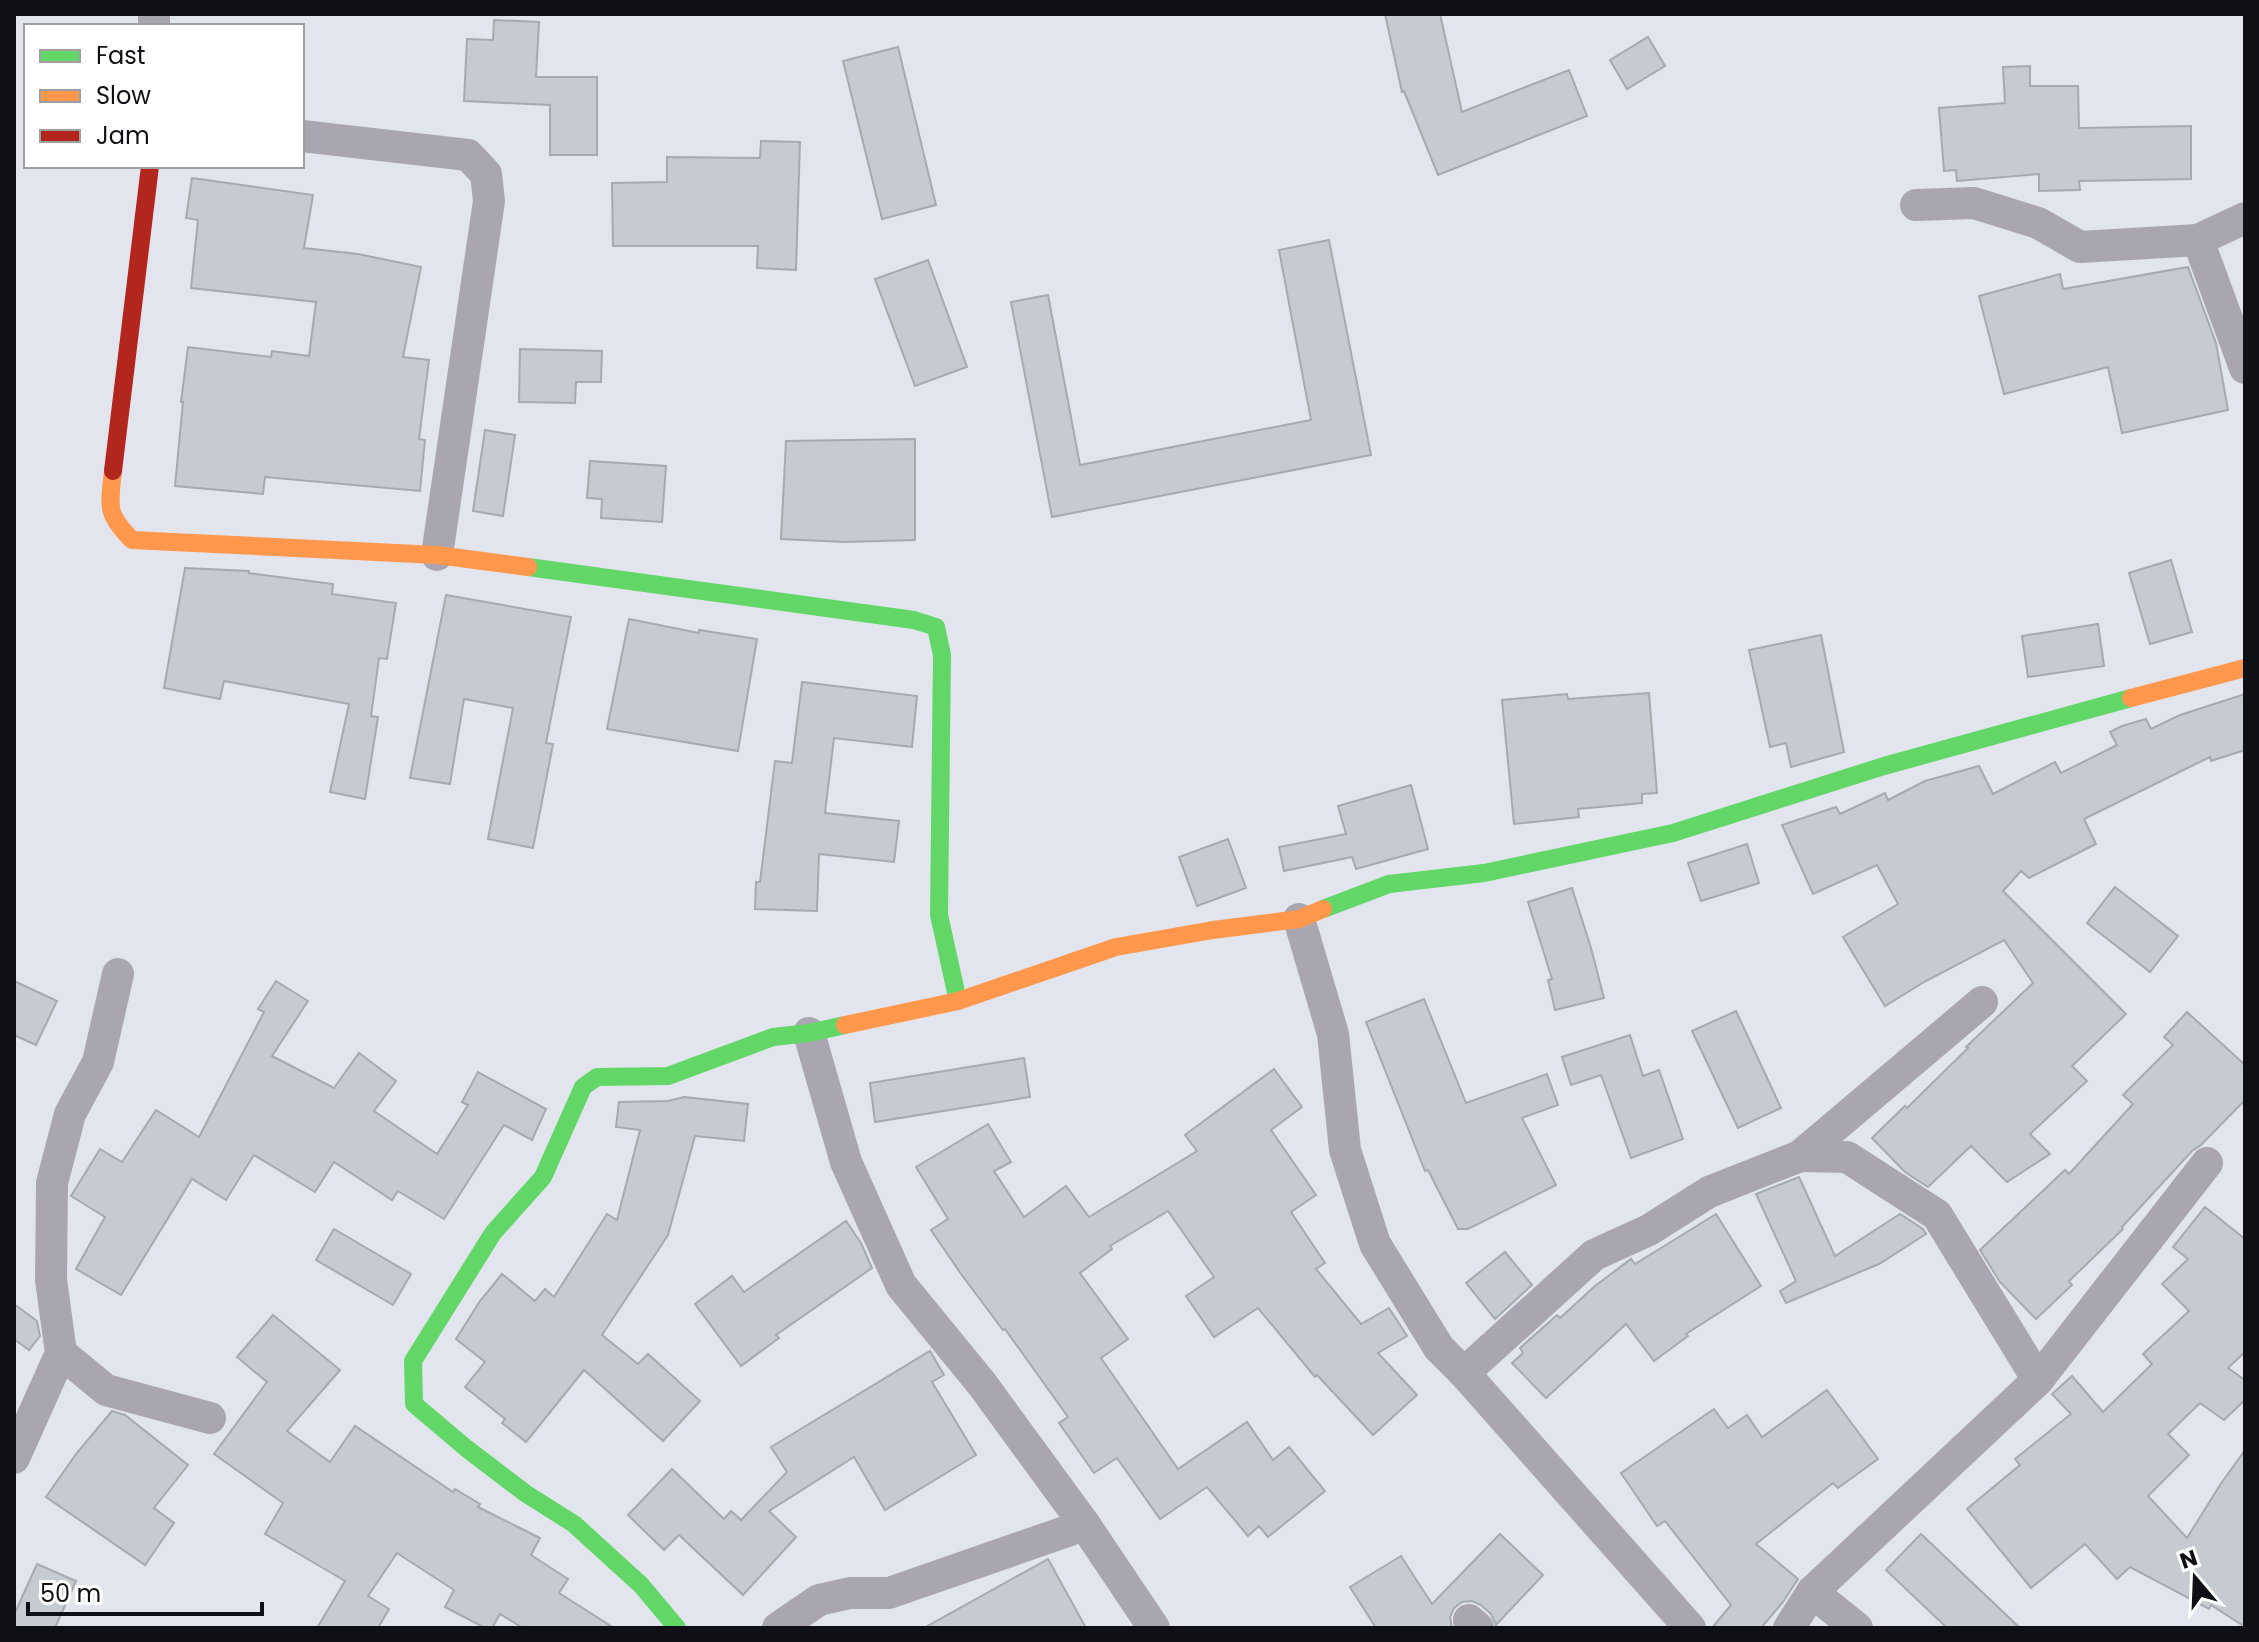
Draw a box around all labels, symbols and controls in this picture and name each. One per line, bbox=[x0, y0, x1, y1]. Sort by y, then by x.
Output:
legend bbox=[24, 24, 304, 168]
text: Fast bbox=[96, 39, 146, 72]
text: Slow bbox=[96, 79, 151, 112]
text: Jam bbox=[96, 119, 150, 152]
north arrow bbox=[2155, 1538, 2235, 1618]
text: N bbox=[2176, 1542, 2202, 1577]
scale bar bbox=[28, 1566, 262, 1616]
text: 50 m bbox=[40, 1577, 101, 1610]

